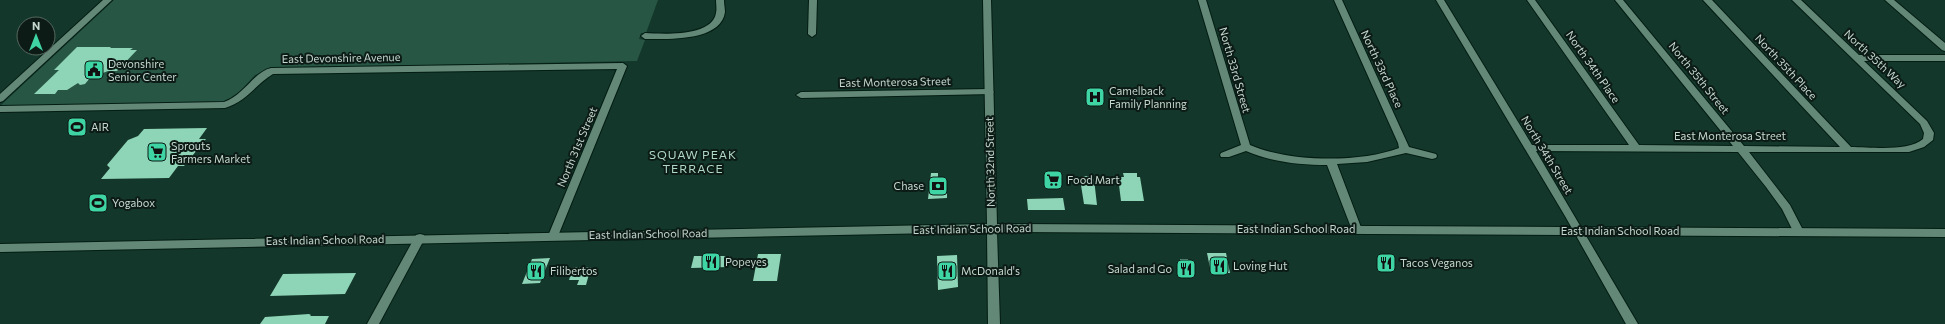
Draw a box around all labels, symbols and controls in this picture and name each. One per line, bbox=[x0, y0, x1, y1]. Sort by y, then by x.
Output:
north arrow bbox=[16, 16, 56, 56]
text: N bbox=[32, 19, 40, 32]
street label: North 33rd Street bbox=[1217, 26, 1254, 115]
street label: North 35th Way bbox=[1842, 27, 1909, 91]
street label: North 33rd Place bbox=[1359, 28, 1406, 110]
street label: North 34th Place bbox=[1564, 28, 1623, 105]
street label: North 35th Place bbox=[1753, 31, 1820, 102]
street label: North 35th Street bbox=[1666, 39, 1733, 117]
street label: East Devonshire Avenue bbox=[281, 50, 401, 65]
place label: Devonshire Senior Center bbox=[108, 57, 177, 83]
public building icon: Devonshire Senior Center bbox=[83, 59, 105, 81]
street label: East Monterosa Street bbox=[839, 74, 952, 89]
place label: Camelback Family Planning bbox=[1109, 84, 1187, 110]
hospital icon: Camelback Family Planning bbox=[1084, 86, 1106, 108]
street label: North 31st Street bbox=[554, 104, 599, 189]
street label: North 34th Street bbox=[1519, 113, 1576, 197]
sports icon: AIR bbox=[66, 116, 88, 138]
street label: North 32nd Street bbox=[982, 116, 997, 207]
place label: AIR bbox=[91, 120, 110, 133]
street label: East Monterosa Street bbox=[1674, 129, 1787, 142]
place label: Sprouts Farmers Market bbox=[171, 139, 251, 165]
supermarket icon: Sprouts Farmers Market bbox=[146, 141, 168, 163]
district label: SQUAW PEAK TERRACE bbox=[649, 147, 737, 175]
supermarket icon: Food Mart bbox=[1042, 169, 1064, 191]
place label: Food Mart bbox=[1067, 173, 1120, 186]
bank icon: Chase bbox=[927, 175, 949, 197]
place label: Chase bbox=[894, 179, 924, 192]
sports icon: Yogabox bbox=[87, 192, 109, 214]
place label: Yogabox bbox=[112, 196, 155, 209]
street label: East Indian School Road bbox=[913, 221, 1031, 236]
street label: East Indian School Road bbox=[1237, 222, 1355, 235]
street label: East Indian School Road bbox=[1561, 224, 1679, 237]
street label: East Indian School Road bbox=[589, 226, 707, 241]
street label: East Indian School Road bbox=[266, 232, 384, 247]
restaurant icon: Popeyes bbox=[700, 251, 722, 273]
restaurant icon: Tacos Veganos bbox=[1375, 252, 1397, 274]
place label: Popeyes bbox=[725, 255, 767, 268]
restaurant icon: Loving Hut bbox=[1208, 255, 1230, 277]
place label: Tacos Veganos bbox=[1400, 256, 1473, 269]
restaurant icon: Salad and Go bbox=[1175, 258, 1197, 280]
place label: Loving Hut bbox=[1233, 259, 1288, 272]
restaurant icon: Filibertos bbox=[525, 260, 547, 282]
restaurant icon: McDonald's bbox=[936, 260, 958, 282]
place label: Salad and Go bbox=[1108, 262, 1172, 275]
place label: Filibertos bbox=[550, 264, 597, 277]
place label: McDonald's bbox=[961, 264, 1020, 277]

